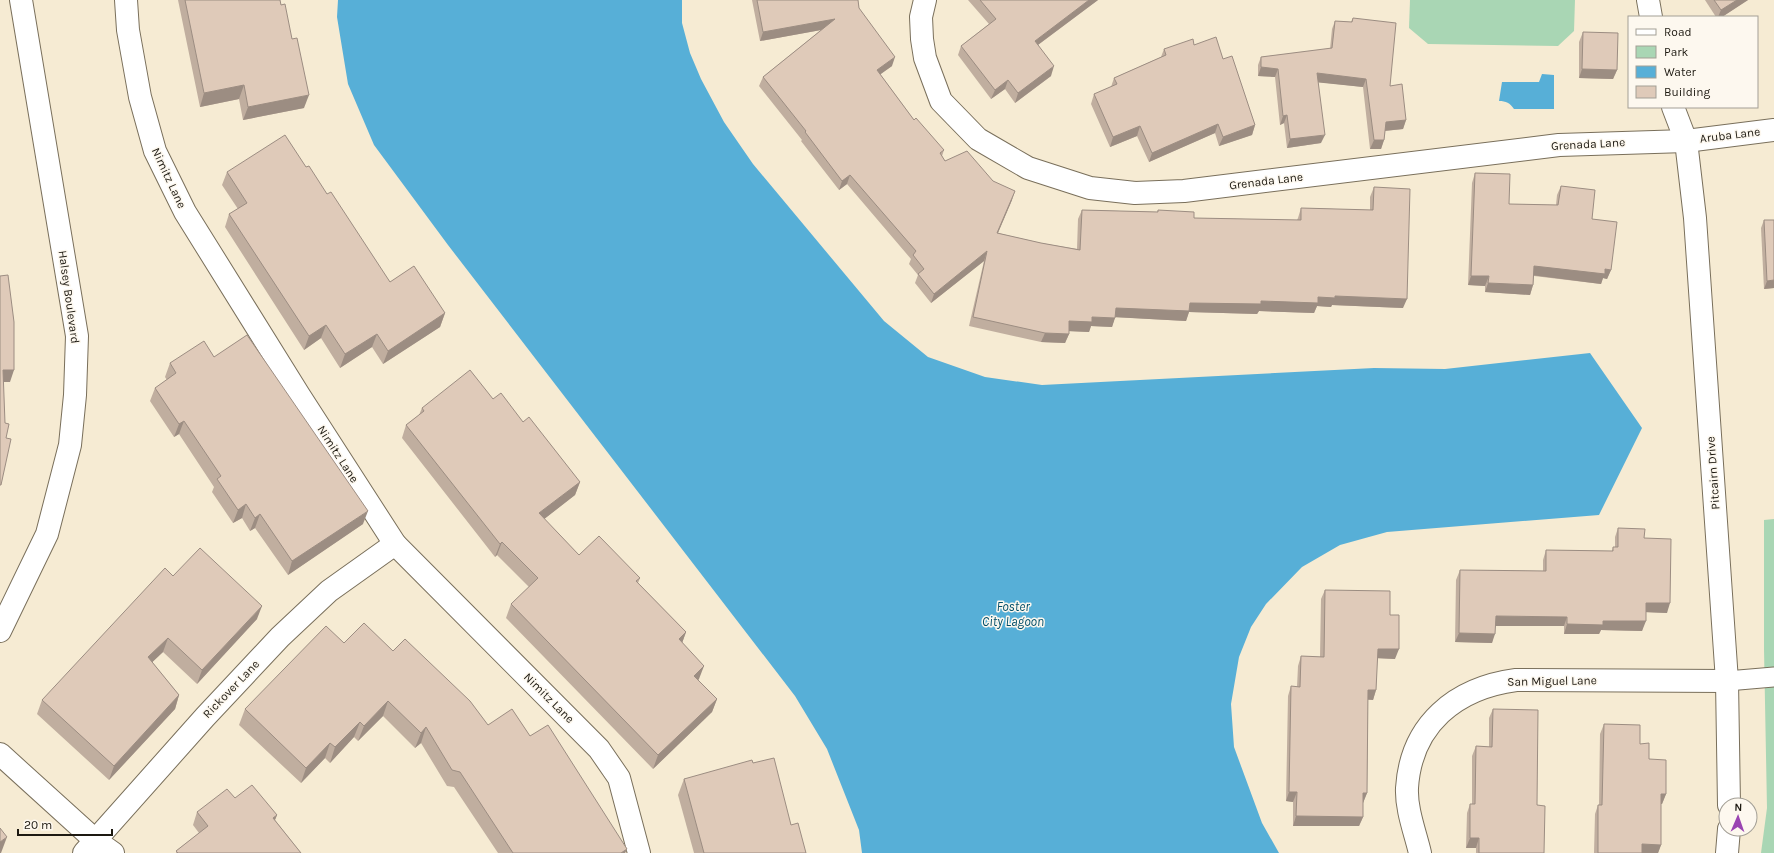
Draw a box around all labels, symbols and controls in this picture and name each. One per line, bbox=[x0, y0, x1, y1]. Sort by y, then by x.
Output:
legend bbox=[1628, 16, 1758, 108]
text: Road bbox=[1664, 25, 1692, 39]
text: Park bbox=[1664, 45, 1689, 59]
text: Water bbox=[1664, 65, 1697, 79]
text: Building bbox=[1664, 85, 1711, 99]
street label: Aruba Lane bbox=[1699, 124, 1761, 146]
street label: Grenada Lane bbox=[1551, 135, 1625, 153]
street label: Nimitz Lane bbox=[149, 145, 189, 211]
street label: Grenada Lane bbox=[1228, 170, 1304, 192]
street label: Halsey Boulevard bbox=[56, 250, 82, 344]
street label: Nimitz Lane bbox=[314, 423, 362, 485]
street label: Pitcairn Drive bbox=[1703, 436, 1723, 510]
water label: Foster City Lagoon bbox=[982, 599, 1044, 629]
street label: Rickover Lane bbox=[200, 657, 262, 721]
street label: Nimitz Lane bbox=[521, 670, 577, 726]
street label: San Miguel Lane bbox=[1507, 673, 1597, 689]
north arrow bbox=[1718, 797, 1758, 837]
text: N bbox=[1734, 801, 1743, 814]
scale bar bbox=[18, 811, 112, 837]
text: 20 m bbox=[24, 818, 52, 832]

